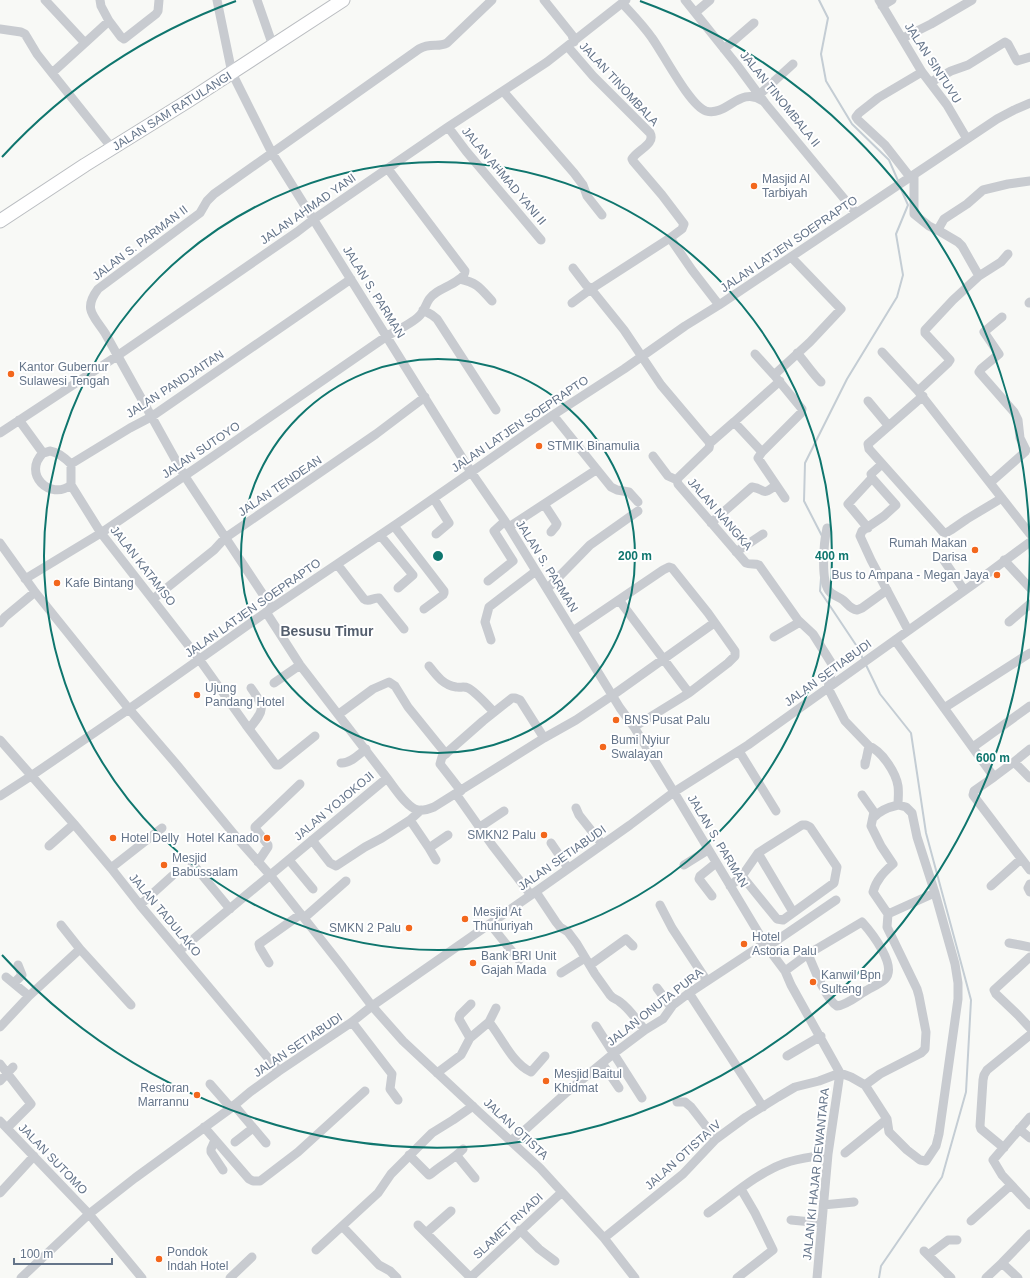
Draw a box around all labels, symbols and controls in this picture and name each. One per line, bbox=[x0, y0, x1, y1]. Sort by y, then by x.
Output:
street label: JALAN SINTUVU bbox=[902, 20, 964, 106]
street label: JALAN TINOMBALA bbox=[576, 39, 662, 129]
street label: JALAN TINOMBALA II bbox=[737, 48, 823, 150]
street label: JALAN SAM RATULANGI bbox=[110, 69, 234, 153]
street label: JALAN AHMAD YANI II bbox=[459, 124, 549, 228]
street label: JALAN AHMAD YANI bbox=[257, 171, 359, 247]
place label: Masjid Al Tarbiyah bbox=[762, 172, 810, 200]
marker: Masjid Al Tarbiyah bbox=[749, 181, 759, 191]
street label: JALAN LATJEN SOEPRAPTO bbox=[718, 193, 860, 295]
street label: JALAN S. PARMAN II bbox=[90, 203, 190, 283]
street label: JALAN S. PARMAN bbox=[340, 243, 408, 341]
street label: JALAN PANDJAITAN bbox=[124, 347, 226, 421]
place label: Kantor Gubernur Sulawesi Tengah bbox=[19, 360, 110, 388]
marker: Kantor Gubernur Sulawesi Tengah bbox=[6, 369, 16, 379]
street label: JALAN LATJEN SOEPRAPTO bbox=[449, 373, 591, 475]
street label: JALAN SUTOYO bbox=[159, 419, 243, 481]
place label: STMIK Binamulia bbox=[547, 439, 640, 453]
marker: STMIK Binamulia bbox=[534, 441, 544, 451]
street label: JALAN TENDEAN bbox=[236, 453, 324, 519]
street label: JALAN NANGKA bbox=[685, 475, 755, 553]
street label: JALAN S. PARMAN bbox=[513, 517, 581, 615]
street label: JALAN KATAMSO bbox=[107, 523, 179, 609]
place label: Rumah Makan Darisa bbox=[889, 536, 967, 564]
marker: Rumah Makan Darisa bbox=[970, 545, 980, 555]
centre of rings bbox=[431, 549, 445, 563]
text: 200 m bbox=[618, 549, 652, 563]
text: 400 m bbox=[815, 549, 849, 563]
street label: JALAN LATJEN SOEPRAPTO bbox=[183, 556, 323, 660]
place label: Bus to Ampana - Megan Jaya bbox=[832, 568, 989, 582]
marker: Bus to Ampana - Megan Jaya bbox=[992, 570, 1002, 580]
place label: Kafe Bintang bbox=[65, 576, 134, 590]
marker: Kafe Bintang bbox=[52, 578, 62, 588]
district label: Besusu Timur bbox=[280, 623, 374, 639]
street label: JALAN SETIABUDI bbox=[782, 637, 874, 709]
place label: Ujung Pandang Hotel bbox=[205, 681, 284, 709]
marker: Ujung Pandang Hotel bbox=[192, 690, 202, 700]
place label: BNS Pusat Palu bbox=[624, 713, 710, 727]
marker: BNS Pusat Palu bbox=[611, 715, 621, 725]
place label: Bumi Nyiur Swalayan bbox=[611, 733, 670, 761]
marker: Bumi Nyiur Swalayan bbox=[598, 742, 608, 752]
text: 600 m bbox=[976, 751, 1010, 765]
street label: JALAN YOJOKOJI bbox=[291, 769, 377, 843]
street label: JALAN S. PARMAN bbox=[685, 792, 751, 890]
street label: JALAN SETIABUDI bbox=[515, 822, 609, 894]
place label: SMKN2 Palu bbox=[467, 828, 536, 842]
marker: SMKN2 Palu bbox=[539, 830, 549, 840]
place label: Hotel Delly bbox=[121, 831, 179, 845]
place label: Hotel Kanado bbox=[186, 831, 259, 845]
marker: Hotel Delly bbox=[108, 833, 118, 843]
marker: Hotel Kanado bbox=[262, 833, 272, 843]
place label: Mesjid Babussalam bbox=[172, 851, 238, 879]
marker: Mesjid Babussalam bbox=[159, 860, 169, 870]
street label: JALAN TADULAKO bbox=[126, 871, 204, 959]
place label: Mesjid At Thuhuriyah bbox=[473, 905, 533, 933]
marker: Mesjid At Thuhuriyah bbox=[460, 914, 470, 924]
place label: SMKN 2 Palu bbox=[329, 921, 401, 935]
marker: SMKN 2 Palu bbox=[404, 923, 414, 933]
place label: Hotel Astoria Palu bbox=[752, 930, 817, 958]
marker: Hotel Astoria Palu bbox=[739, 939, 749, 949]
place label: Bank BRI Unit Gajah Mada bbox=[481, 949, 557, 977]
marker: Bank BRI Unit Gajah Mada bbox=[468, 958, 478, 968]
street label: JALAN ONUTA PURA bbox=[604, 965, 706, 1049]
place label: Kanwil Bpn Sulteng bbox=[821, 968, 881, 996]
marker: Kanwil Bpn Sulteng bbox=[808, 977, 818, 987]
street label: JALAN SETIABUDI bbox=[251, 1010, 345, 1080]
place label: Mesjid Baitul Khidmat bbox=[554, 1067, 622, 1095]
marker: Mesjid Baitul Khidmat bbox=[541, 1076, 551, 1086]
place label: Restoran Marrannu bbox=[138, 1081, 189, 1109]
street label: JALAN KI HAJAR DEWANTARA bbox=[800, 1087, 832, 1261]
marker: Restoran Marrannu bbox=[192, 1090, 202, 1100]
street label: JALAN OTISTA bbox=[481, 1096, 551, 1162]
street label: JALAN OTISTA IV bbox=[642, 1117, 724, 1193]
street label: JALAN SUTOMO bbox=[16, 1121, 90, 1197]
street label: SLAMET RIYADI bbox=[470, 1190, 546, 1262]
scale bar bbox=[14, 1240, 112, 1266]
place label: Pondok Indah Hotel bbox=[167, 1245, 228, 1273]
text: 100 m bbox=[20, 1247, 53, 1261]
marker: Pondok Indah Hotel bbox=[154, 1254, 164, 1264]

